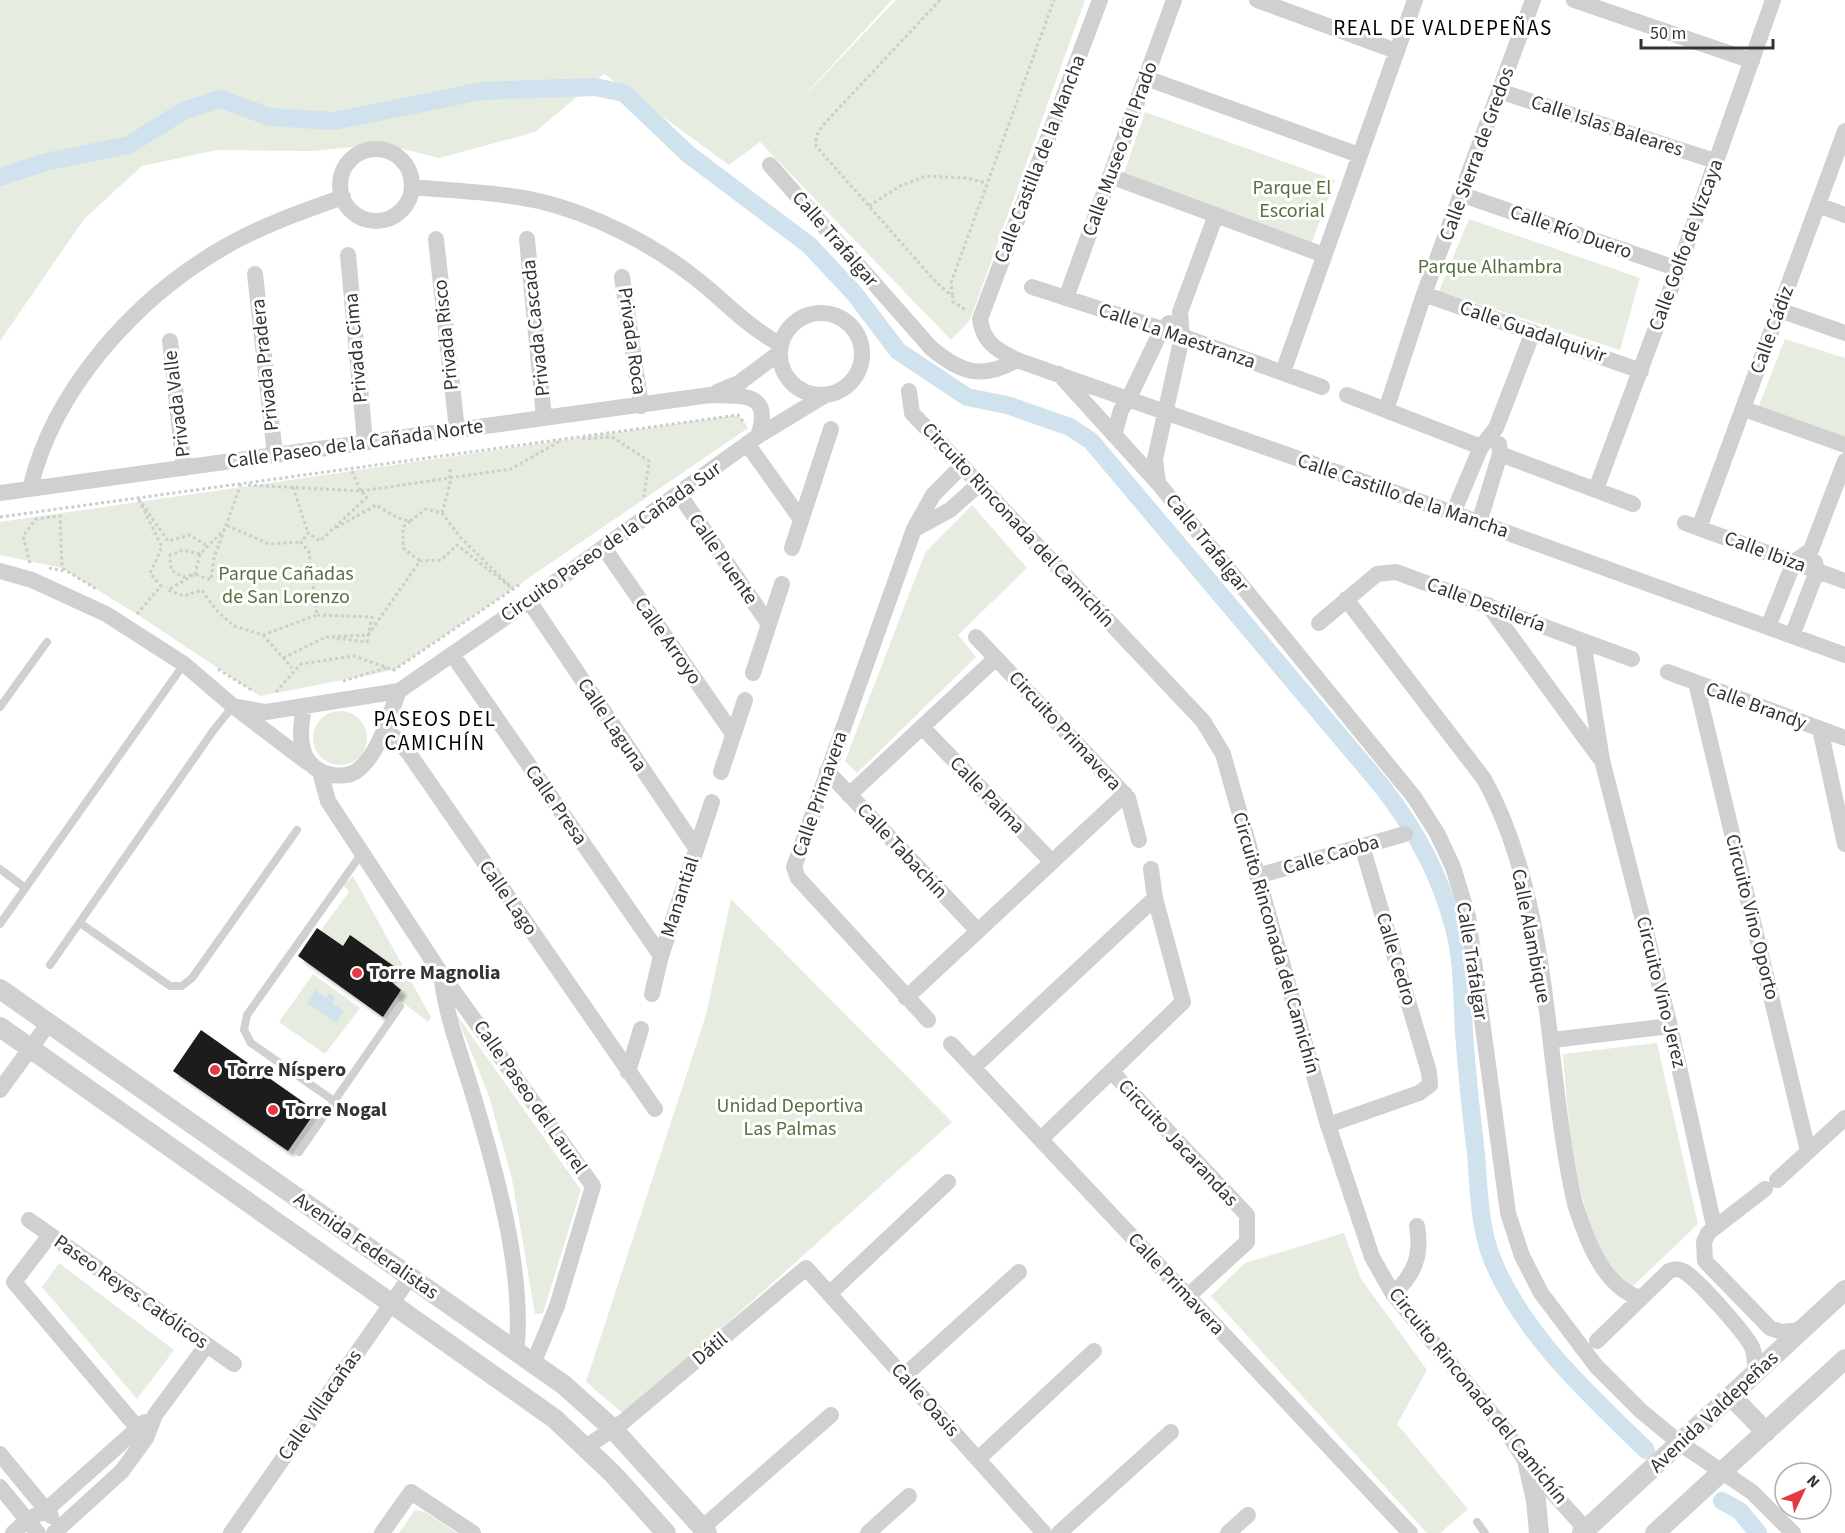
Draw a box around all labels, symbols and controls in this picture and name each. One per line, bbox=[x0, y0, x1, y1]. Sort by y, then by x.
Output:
scale bar bbox=[1641, 12, 1773, 50]
district label: REAL DE VALDEPEÑAS bbox=[1333, 13, 1553, 43]
text: 50 m bbox=[1650, 21, 1686, 46]
street label: Calle Castilla de la Mancha bbox=[987, 51, 1093, 267]
street label: Calle Museo del Prado bbox=[1075, 58, 1165, 240]
street label: Calle Sierra de Gredos bbox=[1433, 63, 1521, 245]
street label: Calle Islas Baleares bbox=[1527, 88, 1687, 164]
street label: Calle Golfo de Vizcaya bbox=[1642, 155, 1730, 335]
park label: Parque El Escorial bbox=[1253, 174, 1331, 225]
street label: Calle Trafalgar bbox=[785, 185, 885, 293]
street label: Calle Río Duero bbox=[1506, 198, 1636, 266]
park label: Parque Alhambra bbox=[1418, 253, 1562, 281]
street label: Privada Cascada bbox=[515, 258, 557, 398]
street label: Privada Risco bbox=[426, 278, 466, 392]
street label: Calle Cádiz bbox=[1743, 282, 1801, 378]
street label: Privada Roca bbox=[611, 285, 653, 397]
street label: Privada Cima bbox=[337, 292, 375, 404]
street label: Calle Guadalquivir bbox=[1456, 294, 1610, 370]
street label: Calle La Maestranza bbox=[1095, 296, 1259, 376]
street label: Privada Pradera bbox=[244, 297, 286, 433]
street label: Privada Valle bbox=[157, 349, 197, 459]
street label: Calle Paseo de la Cañada Norte bbox=[225, 412, 485, 476]
street label: Circuito Rinconada del Camichín bbox=[915, 416, 1121, 634]
street label: Calle Castillo de la Mancha bbox=[1294, 447, 1512, 545]
street label: Circuito Paseo de la Cañada Sur bbox=[495, 455, 727, 629]
street label: Calle Trafalgar bbox=[1159, 488, 1255, 598]
street label: Calle Puente bbox=[681, 508, 765, 610]
street label: Calle Ibiza bbox=[1720, 524, 1810, 580]
park label: Parque Cañadas de San Lorenzo bbox=[218, 560, 354, 611]
street label: Calle Destilería bbox=[1423, 571, 1549, 639]
street label: Calle Arroyo bbox=[628, 592, 708, 690]
street label: Circuito Primavera bbox=[1002, 665, 1128, 797]
street label: Calle Laguna bbox=[570, 673, 654, 777]
street label: Calle Brandy bbox=[1702, 675, 1811, 737]
district label: PASEOS DEL CAMICHÍN bbox=[373, 704, 497, 758]
street label: Calle Primavera bbox=[785, 727, 855, 861]
street label: Calle Palma bbox=[943, 750, 1031, 840]
street label: Calle Presa bbox=[518, 759, 594, 851]
street label: Calle Tabachín bbox=[850, 797, 954, 905]
street label: Circuito Rinconada del Camichín bbox=[1225, 809, 1327, 1077]
street label: Calle Caoba bbox=[1280, 828, 1382, 882]
street label: Circuito Vino Oporto bbox=[1718, 831, 1786, 1003]
street label: Manantial bbox=[654, 853, 706, 941]
street label: Calle Lago bbox=[472, 855, 544, 941]
street label: Calle Alambique bbox=[1504, 867, 1558, 1006]
street label: Calle Trafalgar bbox=[1449, 900, 1495, 1022]
street label: Calle Cedro bbox=[1369, 909, 1423, 1009]
street label: Circuito Vino Jerez bbox=[1629, 913, 1693, 1071]
place label: Torre Magnolia bbox=[369, 959, 501, 987]
marker: Torre Magnolia bbox=[350, 966, 364, 980]
street label: Calle Paseo del Laurel bbox=[466, 1014, 594, 1180]
place label: Torre Níspero bbox=[227, 1056, 346, 1084]
marker: Torre Níspero bbox=[208, 1063, 222, 1077]
street label: Circuito Jacarandas bbox=[1111, 1073, 1245, 1213]
park label: Unidad Deportiva Las Palmas bbox=[717, 1092, 863, 1143]
place label: Torre Nogal bbox=[285, 1096, 387, 1124]
marker: Torre Nogal bbox=[266, 1103, 280, 1117]
street label: Avenida Federalistas bbox=[288, 1186, 444, 1306]
street label: Calle Primavera bbox=[1121, 1226, 1231, 1342]
street label: Paseo Reyes Católicos bbox=[48, 1228, 214, 1356]
street label: Circuito Rinconada del Camichín bbox=[1382, 1282, 1574, 1510]
street label: Dátil bbox=[686, 1326, 734, 1372]
street label: Calle Villacañas bbox=[271, 1344, 369, 1466]
street label: Avenida Valdepeñas bbox=[1643, 1345, 1785, 1479]
street label: Calle Oasis bbox=[884, 1357, 966, 1443]
north arrow bbox=[1773, 1461, 1833, 1521]
text: N bbox=[1801, 1470, 1825, 1493]

